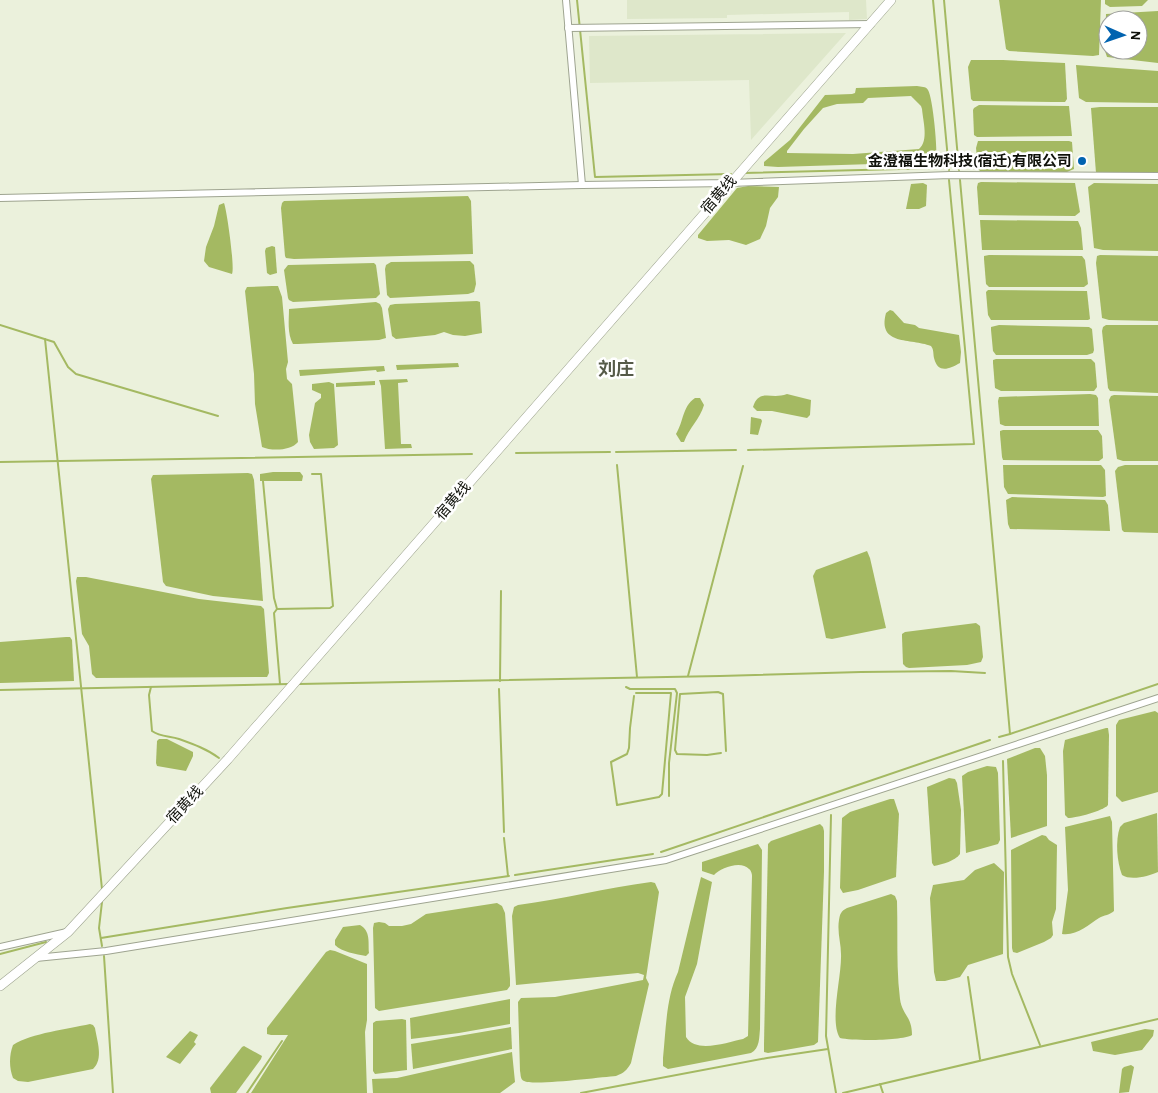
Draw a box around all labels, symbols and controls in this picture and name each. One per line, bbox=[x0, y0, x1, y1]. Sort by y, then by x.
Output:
north arrow bbox=[1098, 10, 1148, 60]
text: N bbox=[1128, 30, 1142, 41]
place label: 金澄福生物科技(宿迁)有限公司 bbox=[868, 152, 1072, 169]
marker: 金澄福生物科技(宿迁)有限公司 bbox=[1076, 155, 1088, 167]
street label: 宿黄线 bbox=[698, 172, 739, 217]
district label: 刘庄 bbox=[598, 359, 634, 379]
street label: 宿黄线 bbox=[432, 478, 473, 523]
street label: 宿黄线 bbox=[163, 783, 206, 827]

